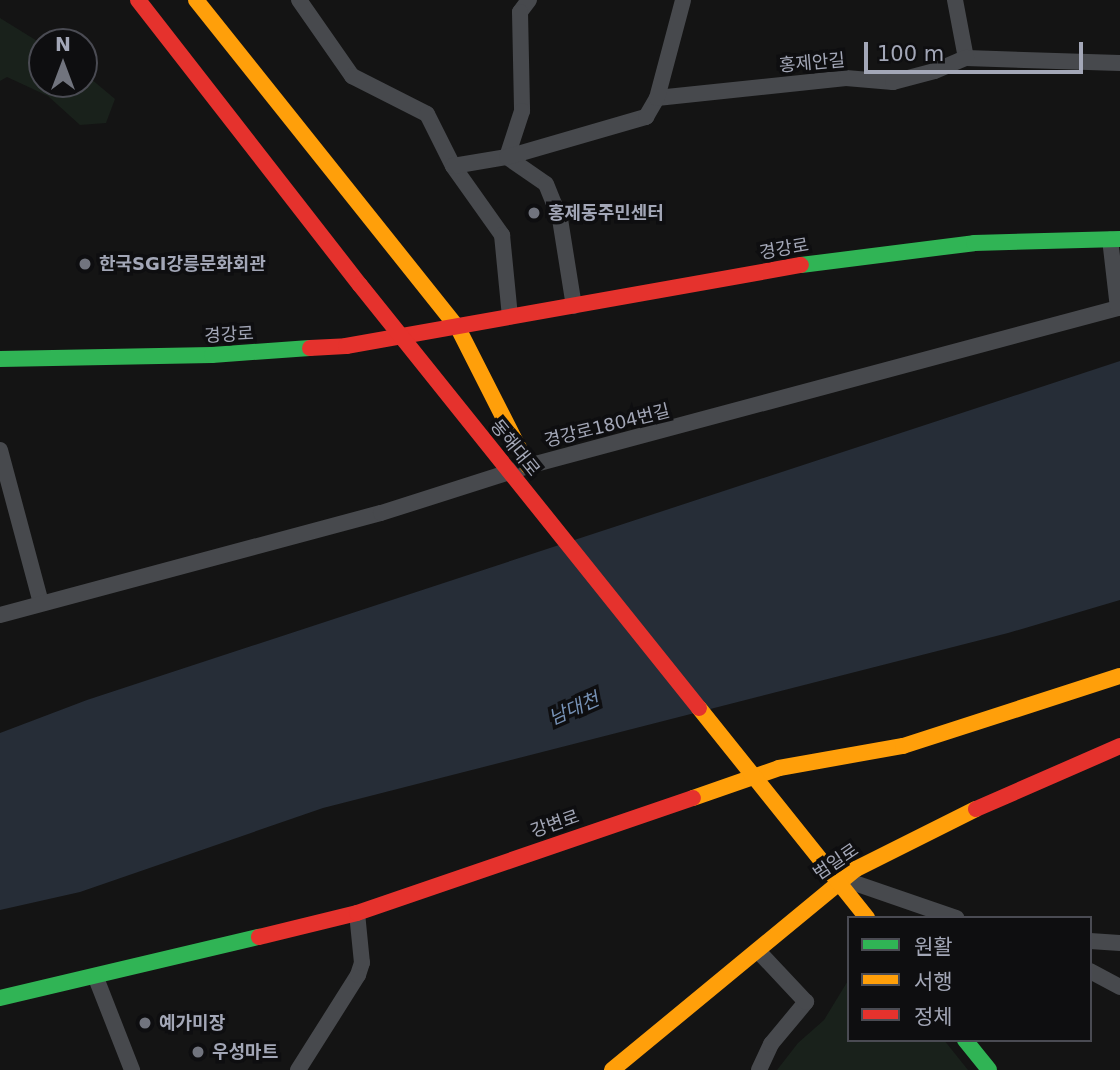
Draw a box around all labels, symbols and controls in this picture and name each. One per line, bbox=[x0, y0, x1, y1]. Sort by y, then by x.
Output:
north arrow bbox=[28, 28, 98, 98]
scale bar bbox=[868, 28, 1087, 72]
text: N bbox=[55, 33, 71, 55]
text: 100 m bbox=[877, 42, 944, 66]
street label: 홍제안길 bbox=[778, 49, 846, 77]
place label: 홍제동주민센터 bbox=[548, 202, 664, 224]
marker: 홍제동주민센터 bbox=[526, 205, 542, 221]
street label: 경강로 bbox=[758, 234, 810, 264]
place label: 한국SGI강릉문화회관 bbox=[99, 253, 266, 275]
marker: 한국SGI강릉문화회관 bbox=[77, 256, 93, 272]
street label: 경강로 bbox=[204, 323, 254, 347]
street label: 경강로1804번길 bbox=[542, 400, 672, 452]
street label: 동해대로 bbox=[486, 415, 544, 481]
water label: 남대천 bbox=[545, 688, 603, 730]
street label: 강변로 bbox=[528, 806, 582, 842]
street label: 범일로 bbox=[809, 839, 863, 885]
legend bbox=[847, 916, 1092, 1042]
text: 원활 bbox=[914, 935, 953, 959]
text: 서행 bbox=[914, 970, 953, 994]
text: 정체 bbox=[914, 1005, 953, 1029]
place label: 예가미장 bbox=[159, 1012, 225, 1034]
marker: 예가미장 bbox=[137, 1015, 153, 1031]
place label: 우성마트 bbox=[212, 1041, 278, 1063]
marker: 우성마트 bbox=[190, 1044, 206, 1060]

